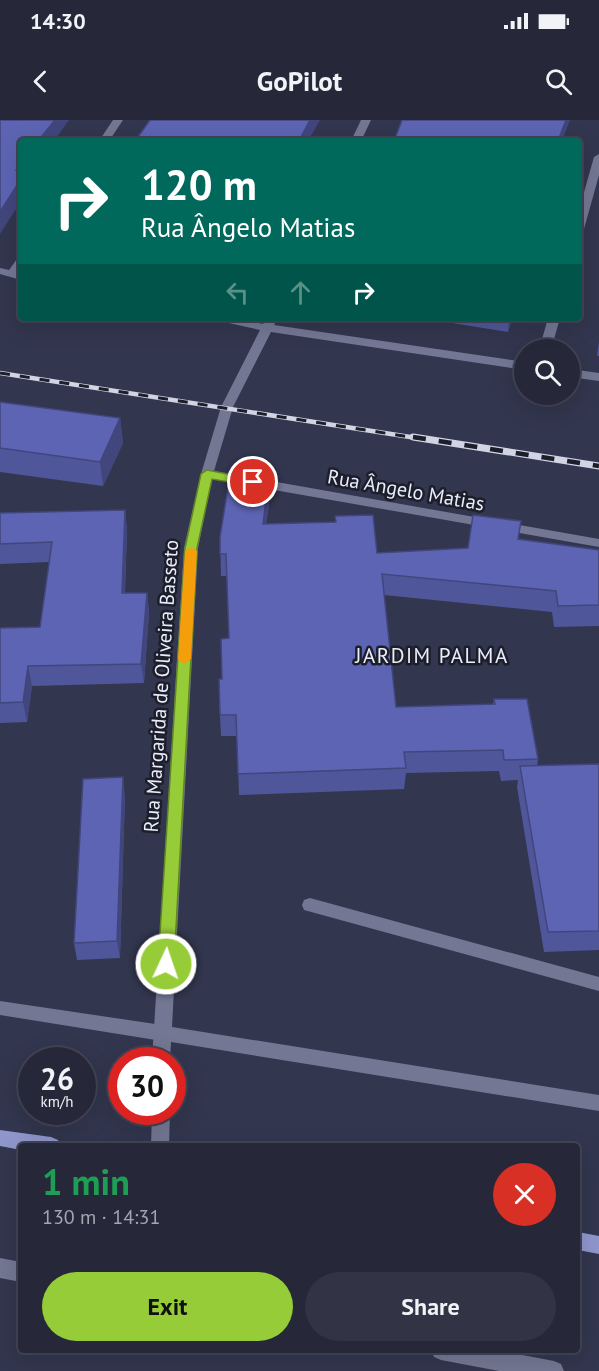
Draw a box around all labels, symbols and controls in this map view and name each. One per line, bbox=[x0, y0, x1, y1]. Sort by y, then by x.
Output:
text: 14:30 bbox=[30, 7, 86, 35]
text: GoPilot bbox=[257, 64, 342, 98]
icon: back bbox=[24, 65, 57, 98]
icon: search bbox=[542, 65, 575, 98]
text: 120 m bbox=[141, 157, 257, 212]
icon: right bbox=[42, 162, 120, 240]
text: Rua Ângelo Matias bbox=[141, 210, 355, 244]
icon: left bbox=[221, 276, 254, 309]
icon: ahead bbox=[284, 276, 317, 309]
icon: right bbox=[347, 276, 380, 309]
map controls bbox=[514, 339, 580, 405]
button: search bbox=[514, 339, 580, 405]
pin bbox=[227, 456, 278, 507]
street label: Rua Ângelo Matias bbox=[326, 463, 486, 517]
icon: arrive bbox=[236, 465, 269, 498]
street label: Rua Margarida de Oliveira Basseto bbox=[138, 539, 184, 833]
district label: JARDIM PALMA bbox=[354, 642, 509, 669]
position arrow bbox=[134, 932, 198, 996]
speed limit sign: 30 bbox=[108, 1047, 186, 1125]
text: 26 bbox=[40, 1059, 74, 1098]
text: km/h bbox=[41, 1092, 73, 1111]
text: 1 min bbox=[42, 1158, 130, 1205]
button: close bbox=[493, 1163, 556, 1226]
text: 130 m · 14:31 bbox=[42, 1204, 160, 1230]
button: Exit bbox=[42, 1272, 293, 1341]
button: Share bbox=[305, 1272, 556, 1341]

